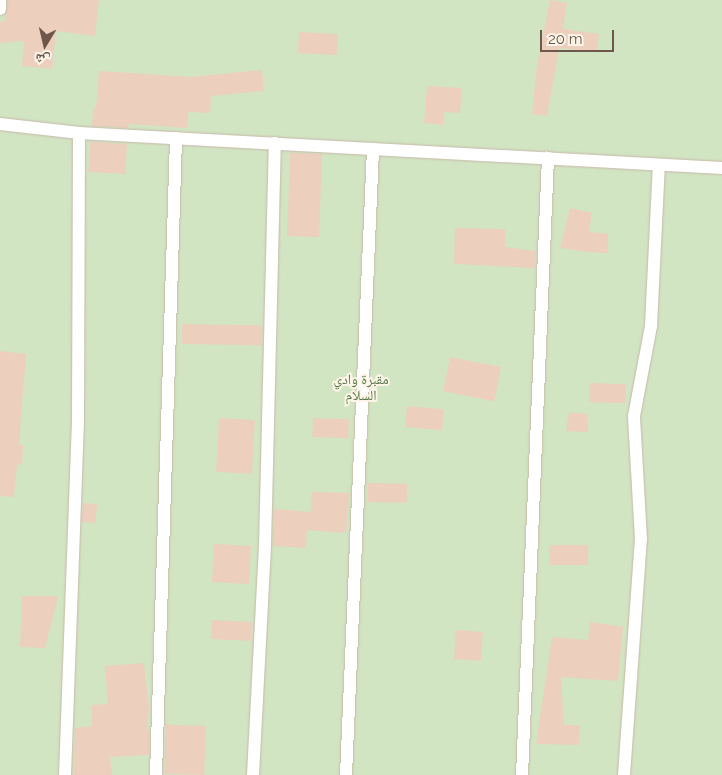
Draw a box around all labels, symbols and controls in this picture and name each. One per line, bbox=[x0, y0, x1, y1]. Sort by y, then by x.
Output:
north arrow bbox=[20, 20, 70, 70]
scale bar bbox=[542, 20, 616, 52]
text: 20 m bbox=[548, 30, 583, 48]
text: ش bbox=[34, 51, 51, 69]
park label: مقبرة وادي السلام bbox=[333, 371, 389, 404]

